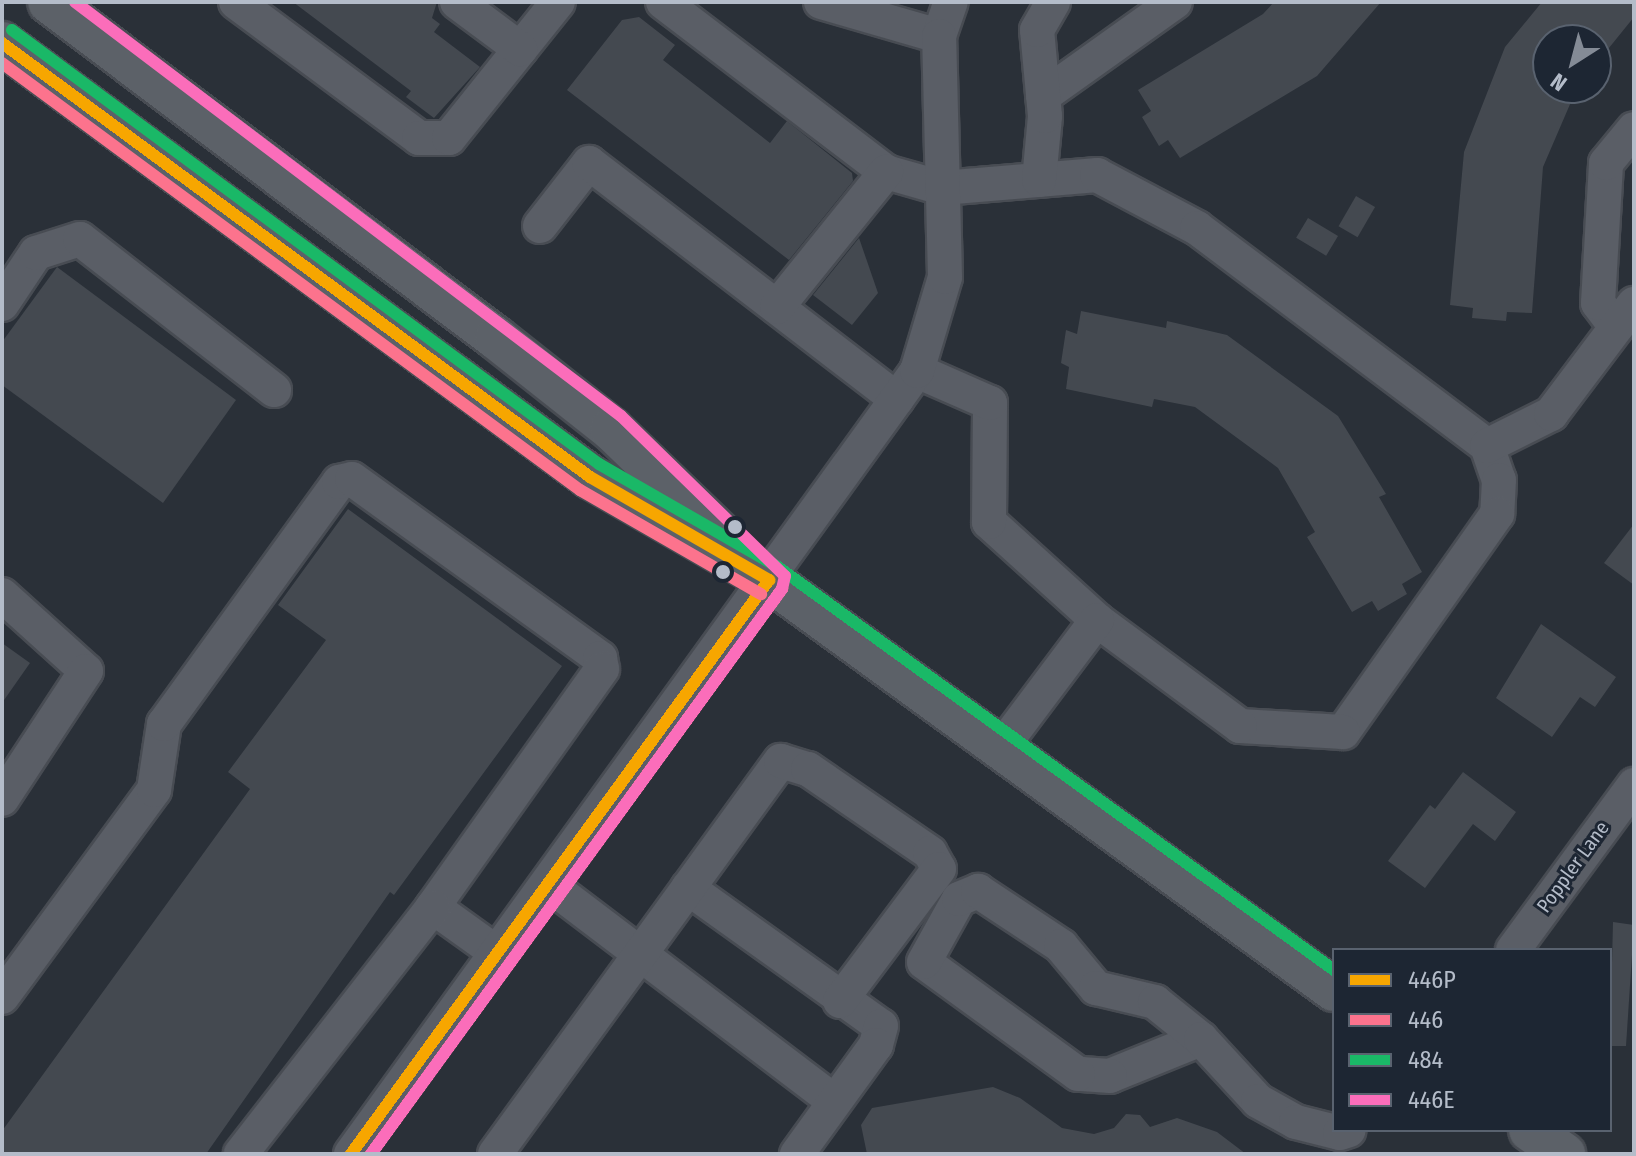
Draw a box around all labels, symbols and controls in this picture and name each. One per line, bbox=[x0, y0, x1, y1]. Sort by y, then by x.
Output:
north arrow bbox=[1532, 24, 1612, 104]
text: N bbox=[1546, 67, 1572, 97]
unlabelled marker bbox=[727, 519, 743, 535]
unlabelled marker bbox=[715, 564, 731, 580]
street label: Poppler Lane bbox=[1532, 817, 1614, 917]
legend bbox=[1332, 948, 1612, 1132]
text: 446P bbox=[1408, 966, 1456, 994]
text: 446 bbox=[1408, 1006, 1443, 1034]
text: 484 bbox=[1408, 1046, 1443, 1074]
text: 446E bbox=[1408, 1086, 1454, 1114]

